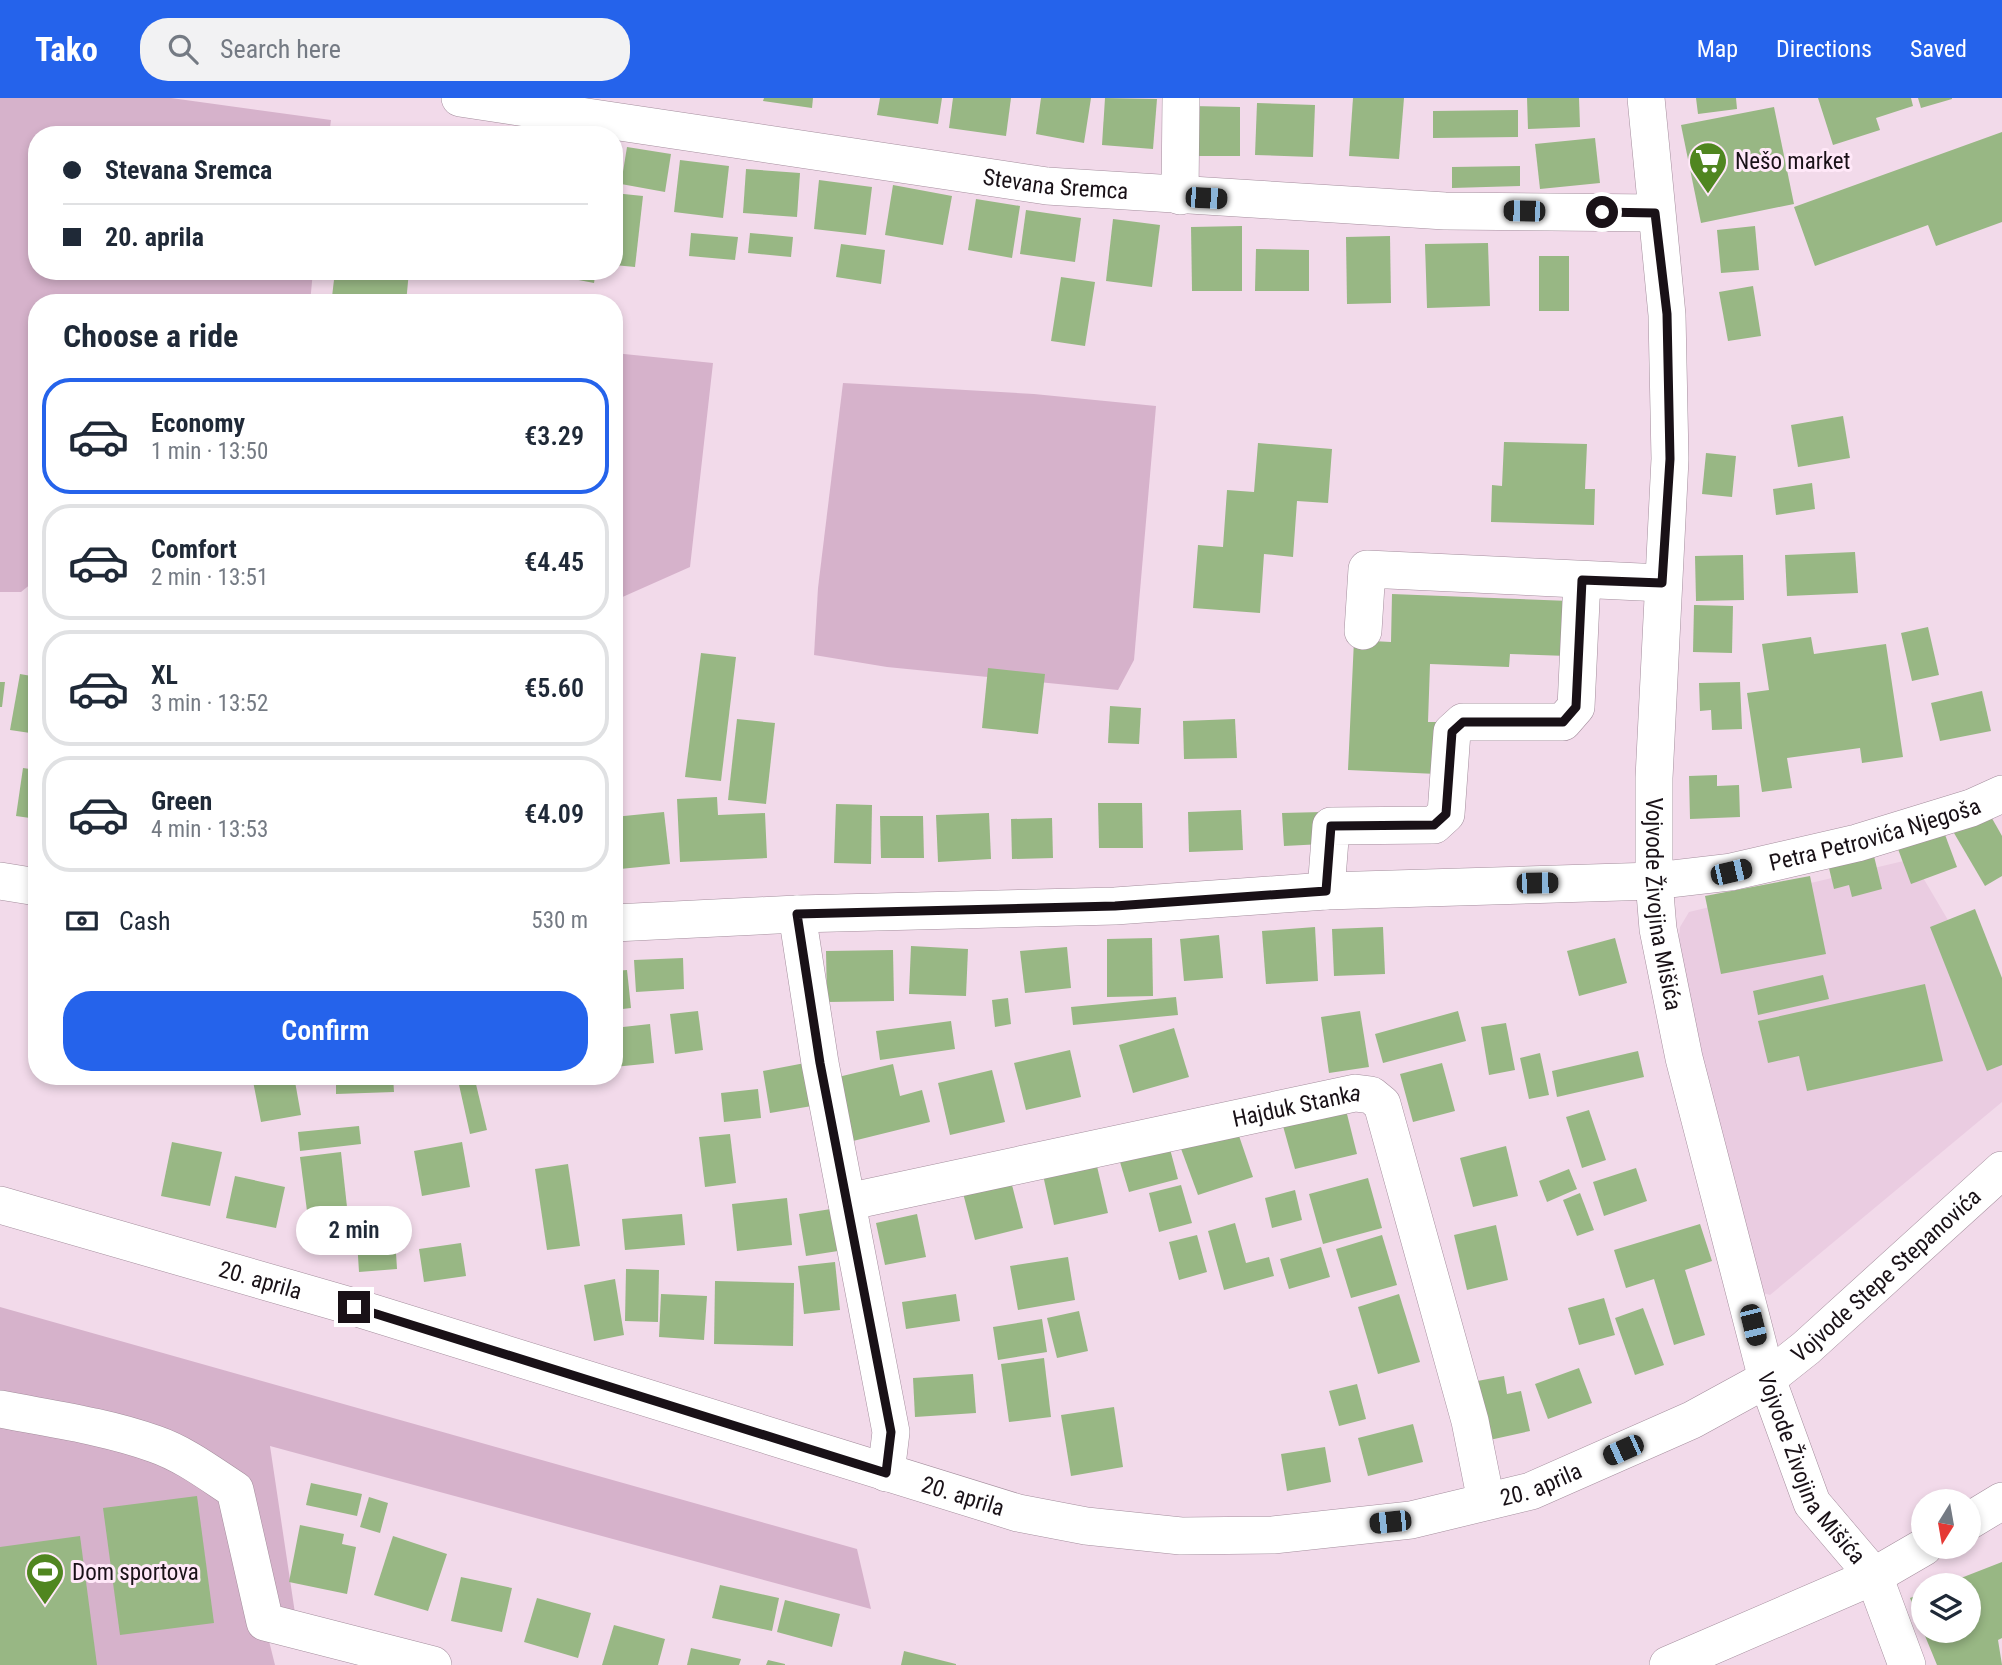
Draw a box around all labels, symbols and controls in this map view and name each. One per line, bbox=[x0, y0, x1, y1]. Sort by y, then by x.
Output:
search box bbox=[140, 18, 630, 81]
text: Tako bbox=[35, 30, 98, 69]
icon: search bbox=[164, 30, 202, 68]
text: Search here bbox=[220, 34, 341, 64]
text: Map bbox=[1697, 35, 1738, 63]
text: Directions bbox=[1776, 35, 1872, 63]
text: Saved bbox=[1910, 35, 1967, 63]
supermarket icon: Nešo market bbox=[1687, 140, 1729, 195]
place label: Nešo market bbox=[1735, 148, 1850, 175]
text: Stevana Sremca bbox=[105, 155, 272, 185]
street label: Stevana Sremca bbox=[981, 163, 1129, 205]
car bbox=[1185, 186, 1228, 210]
route start bbox=[1586, 196, 1618, 228]
car bbox=[1503, 200, 1546, 222]
text: 20. aprila bbox=[105, 222, 204, 252]
text: Choose a ride bbox=[63, 317, 238, 355]
icon: car bbox=[67, 405, 130, 468]
text: Economy bbox=[151, 408, 245, 438]
text: €3.29 bbox=[524, 421, 584, 451]
text: 1 min · 13:50 bbox=[151, 438, 268, 465]
icon: car bbox=[67, 531, 130, 594]
text: Comfort bbox=[151, 534, 237, 564]
text: €4.45 bbox=[524, 547, 584, 577]
text: 2 min · 13:51 bbox=[151, 564, 268, 591]
icon: car bbox=[67, 657, 130, 720]
text: XL bbox=[151, 660, 178, 690]
text: €5.60 bbox=[524, 673, 584, 703]
text: 3 min · 13:52 bbox=[151, 690, 268, 717]
icon: car bbox=[67, 783, 130, 846]
text: Green bbox=[151, 786, 212, 816]
street label: Petra Petrovića Njegoša bbox=[1766, 792, 1985, 876]
street label: Vojvode Živojina Mišića bbox=[1640, 797, 1688, 1013]
text: €4.09 bbox=[524, 799, 584, 829]
text: 4 min · 13:53 bbox=[151, 816, 268, 843]
car bbox=[1709, 857, 1754, 887]
car bbox=[1516, 872, 1559, 894]
icon: cash bbox=[63, 902, 101, 940]
text: Cash bbox=[119, 906, 171, 936]
text: 530 m bbox=[531, 907, 588, 934]
button: Confirm bbox=[63, 991, 588, 1071]
street label: Hajduk Stanka bbox=[1230, 1079, 1363, 1132]
street label: Vojvode Stepe Stepanovića bbox=[1786, 1183, 1986, 1368]
callout: 2 min bbox=[296, 1206, 412, 1254]
text: 2 min bbox=[329, 1217, 379, 1244]
street label: 20. aprila bbox=[216, 1255, 305, 1305]
route end bbox=[338, 1291, 370, 1323]
car bbox=[1738, 1302, 1769, 1348]
street label: Vojvode Živojina Mišića bbox=[1752, 1369, 1871, 1569]
car bbox=[1600, 1432, 1647, 1468]
street label: 20. aprila bbox=[1498, 1457, 1586, 1511]
street label: 20. aprila bbox=[918, 1470, 1008, 1521]
north arrow bbox=[1911, 1489, 1981, 1559]
map controls bbox=[1911, 1489, 1981, 1643]
car bbox=[1369, 1509, 1412, 1535]
sports icon: Dom sportova bbox=[24, 1551, 66, 1606]
place label: Dom sportova bbox=[72, 1559, 199, 1586]
button: layers bbox=[1911, 1573, 1981, 1643]

